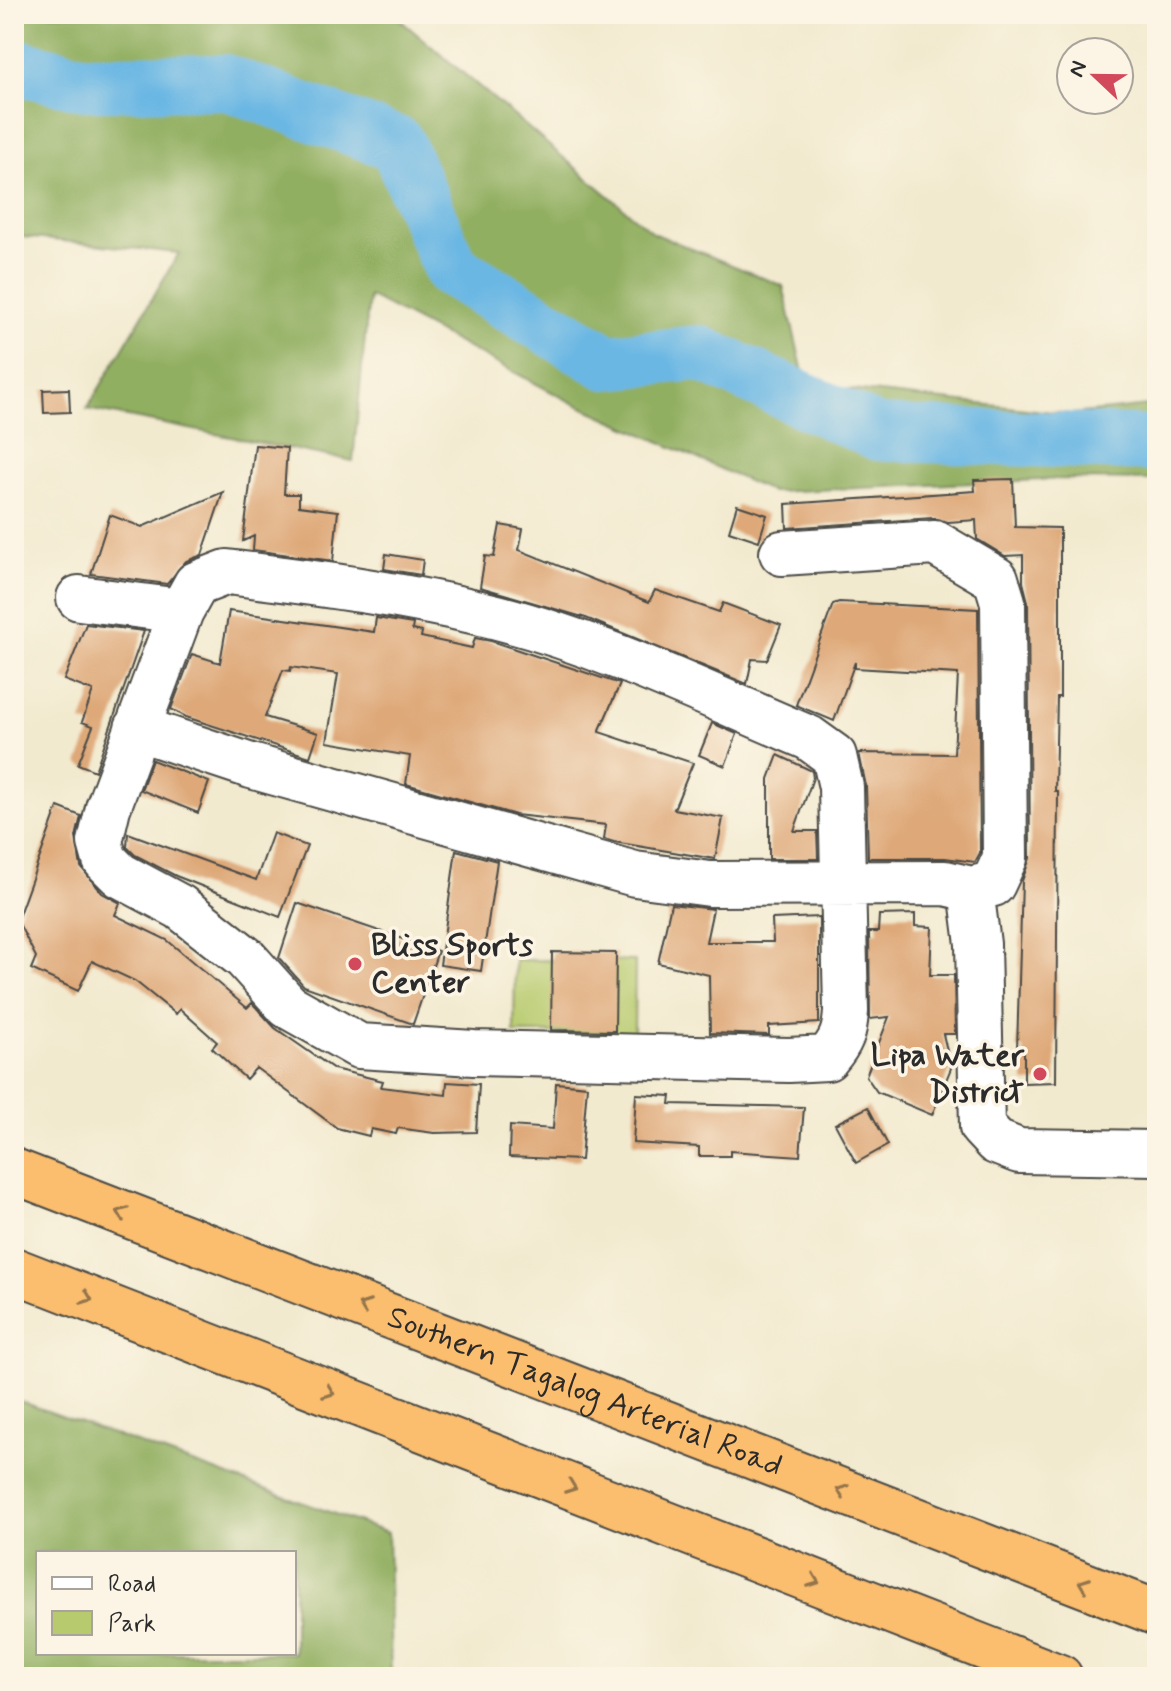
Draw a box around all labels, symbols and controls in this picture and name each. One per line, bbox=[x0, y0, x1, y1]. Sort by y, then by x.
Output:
north arrow bbox=[1055, 36, 1135, 116]
text: N bbox=[1063, 57, 1094, 81]
place label: Bliss Sports Center bbox=[371, 925, 534, 1004]
marker: Bliss Sports Center bbox=[346, 955, 364, 973]
place label: Lipa Water District bbox=[871, 1035, 1025, 1114]
marker: Lipa Water District bbox=[1031, 1065, 1049, 1083]
one-way arrow bbox=[115, 1206, 129, 1223]
one-way arrow bbox=[79, 1288, 93, 1305]
street label: Southern Tagalog Arterial Road bbox=[381, 1296, 789, 1487]
one-way arrow bbox=[358, 1299, 372, 1316]
one-way arrow bbox=[321, 1383, 335, 1399]
one-way arrow bbox=[563, 1477, 577, 1494]
one-way arrow bbox=[836, 1484, 850, 1501]
legend bbox=[36, 1551, 296, 1655]
text: Road bbox=[108, 1569, 156, 1600]
one-way arrow bbox=[806, 1571, 820, 1588]
one-way arrow bbox=[1078, 1577, 1092, 1594]
text: Park bbox=[108, 1609, 156, 1640]

